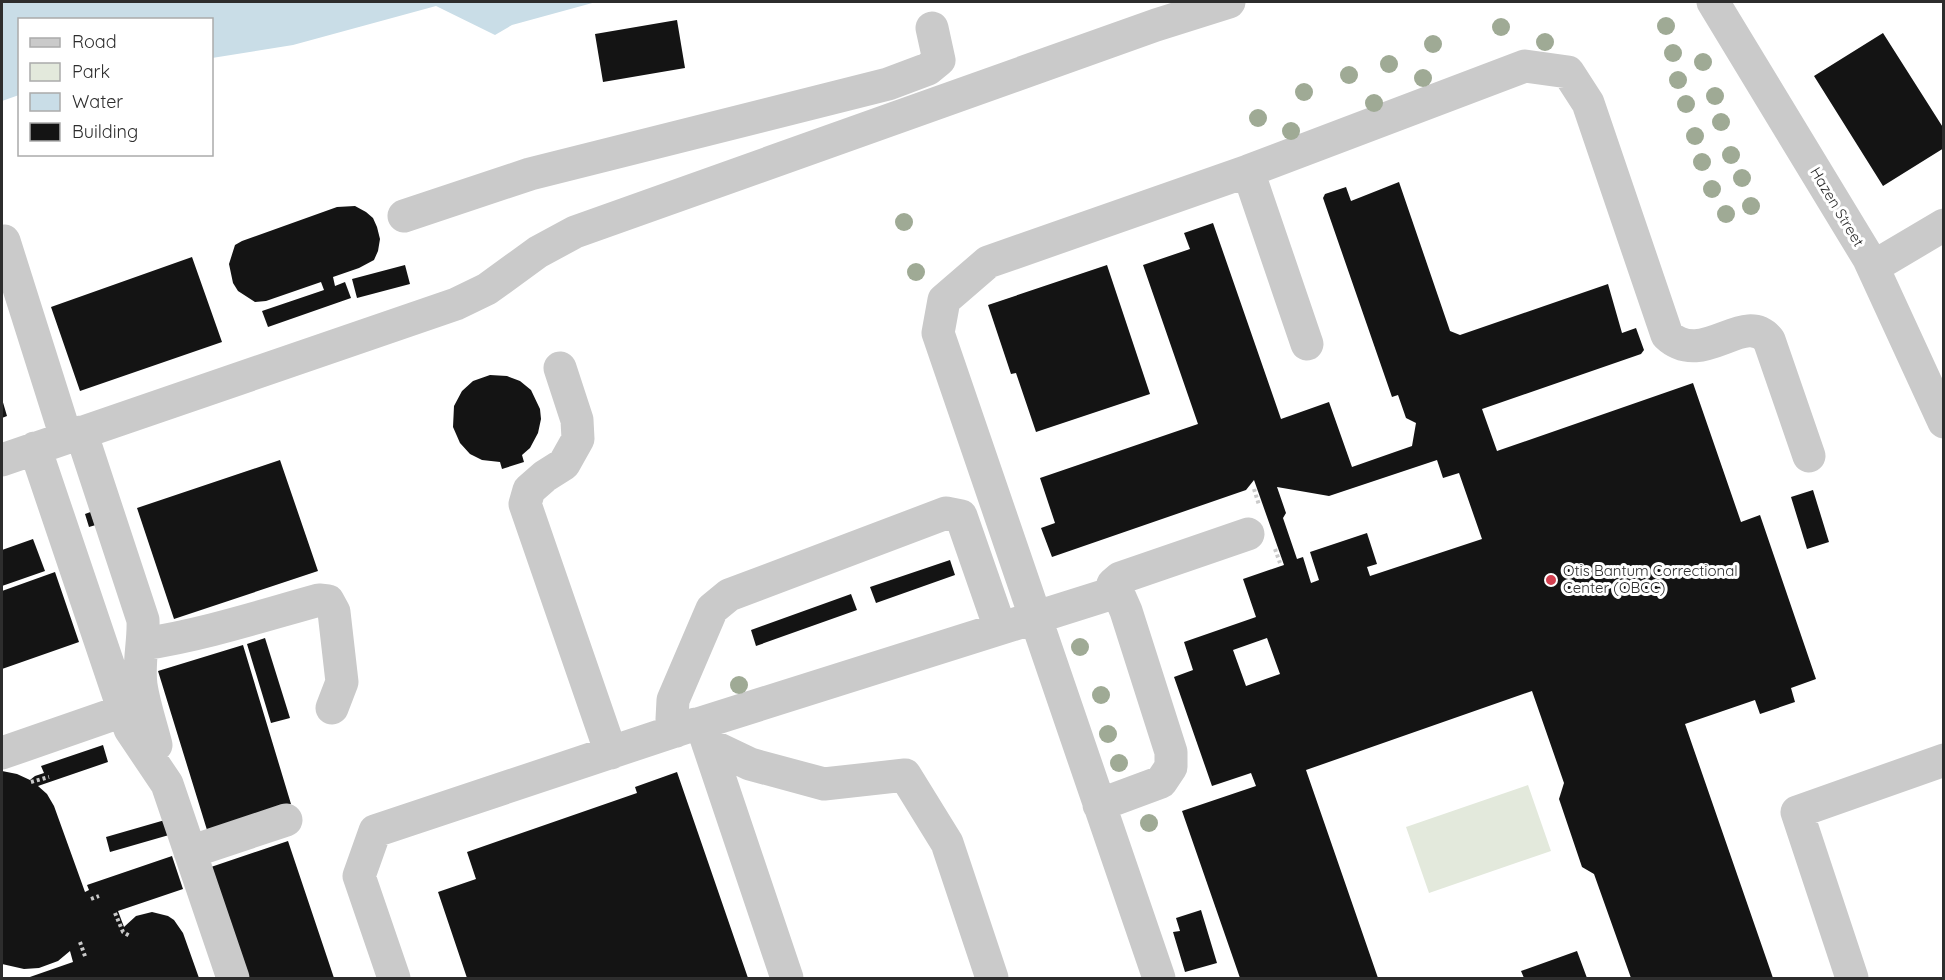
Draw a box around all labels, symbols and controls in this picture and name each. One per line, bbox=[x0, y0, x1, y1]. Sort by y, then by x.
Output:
legend bbox=[18, 18, 213, 156]
text: Road bbox=[72, 30, 117, 53]
text: Park bbox=[72, 60, 110, 83]
text: Water bbox=[72, 90, 123, 113]
text: Building bbox=[72, 120, 138, 143]
street label: Hazen Street bbox=[1806, 164, 1869, 250]
place label: Otis Bantum Correctional Center (OBCC) bbox=[1563, 561, 1738, 597]
marker: Otis Bantum Correctional Center (OBCC) bbox=[1544, 573, 1558, 587]

